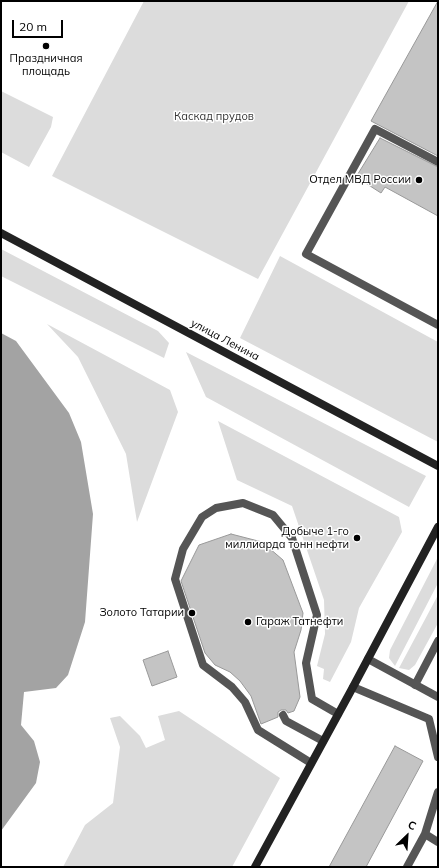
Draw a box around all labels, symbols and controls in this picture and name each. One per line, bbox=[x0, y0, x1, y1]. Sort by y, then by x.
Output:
scale bar bbox=[14, 12, 65, 38]
text: 20 m bbox=[19, 19, 47, 34]
marker: Праздничная площадь bbox=[41, 41, 51, 51]
place label: Праздничная площадь bbox=[10, 52, 82, 78]
park label: Каскад прудов bbox=[174, 110, 254, 124]
place label: Отдел МВД России bbox=[309, 173, 411, 187]
marker: Отдел МВД России bbox=[414, 175, 424, 185]
street label: улица Ленина bbox=[188, 316, 262, 364]
place label: Добыче 1-го миллиарда тонн нефти bbox=[225, 525, 349, 551]
marker: Добыче 1-го миллиарда тонн нефти bbox=[352, 533, 362, 543]
place label: Золото Татарии bbox=[99, 606, 184, 620]
marker: Золото Татарии bbox=[187, 608, 197, 618]
place label: Гараж Татнефти bbox=[256, 615, 343, 629]
marker: Гараж Татнефти bbox=[243, 617, 253, 627]
north arrow bbox=[387, 816, 427, 856]
text: С bbox=[406, 817, 418, 833]

